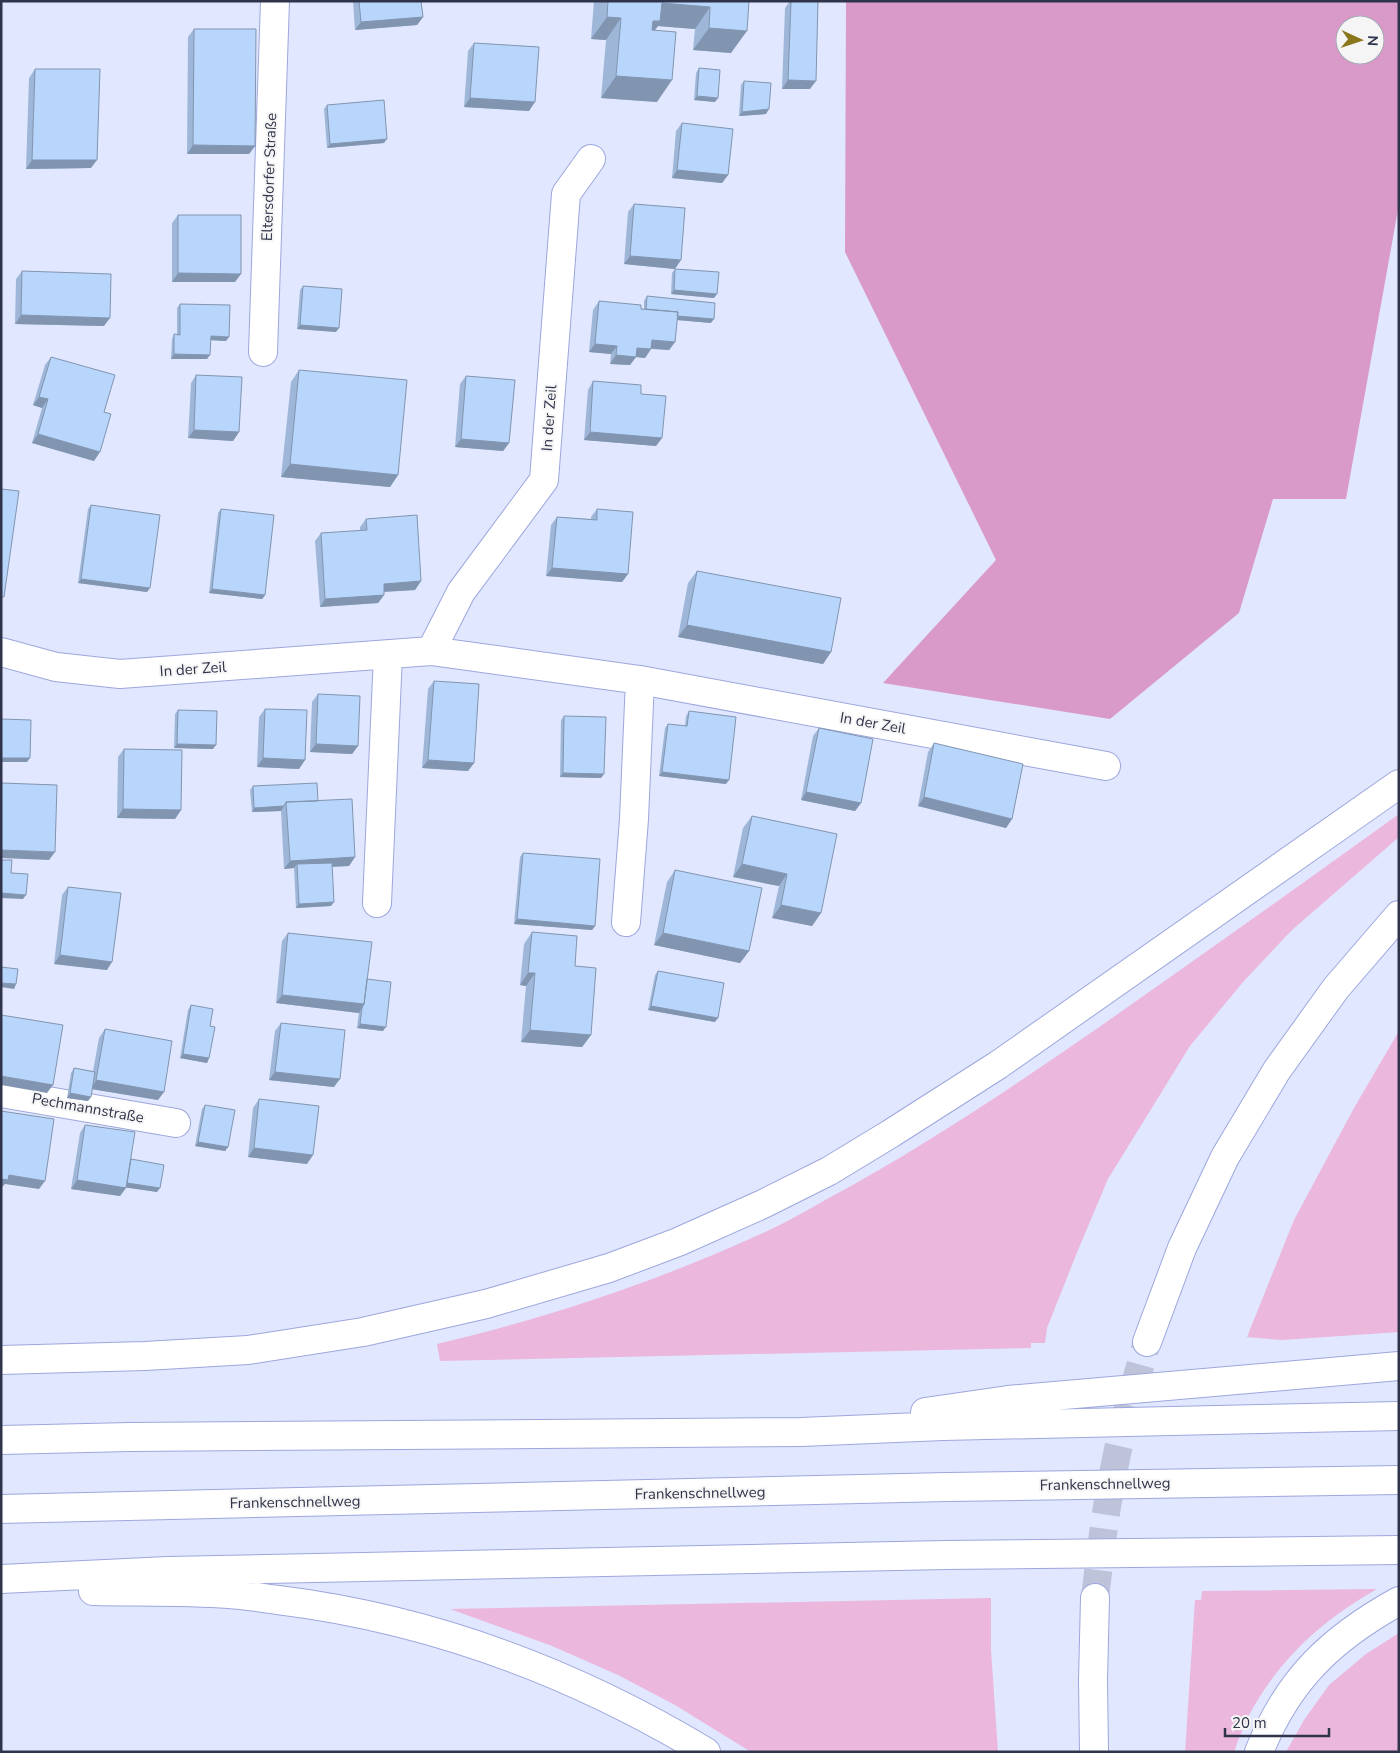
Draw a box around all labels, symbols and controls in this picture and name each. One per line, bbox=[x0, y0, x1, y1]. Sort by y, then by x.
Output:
north arrow bbox=[1335, 15, 1385, 65]
text: N bbox=[1363, 35, 1382, 46]
street label: Eltersdorfer Straße bbox=[257, 112, 281, 242]
street label: In der Zeil bbox=[537, 383, 561, 452]
street label: In der Zeil bbox=[159, 657, 228, 681]
street label: In der Zeil bbox=[838, 707, 908, 739]
street label: Pechmannstraße bbox=[30, 1088, 146, 1128]
street label: Frankenschnellweg bbox=[1039, 1473, 1171, 1495]
street label: Frankenschnellweg bbox=[634, 1482, 766, 1504]
street label: Frankenschnellweg bbox=[229, 1491, 361, 1513]
scale bar bbox=[1225, 1706, 1329, 1738]
text: 20 m bbox=[1232, 1713, 1267, 1733]

